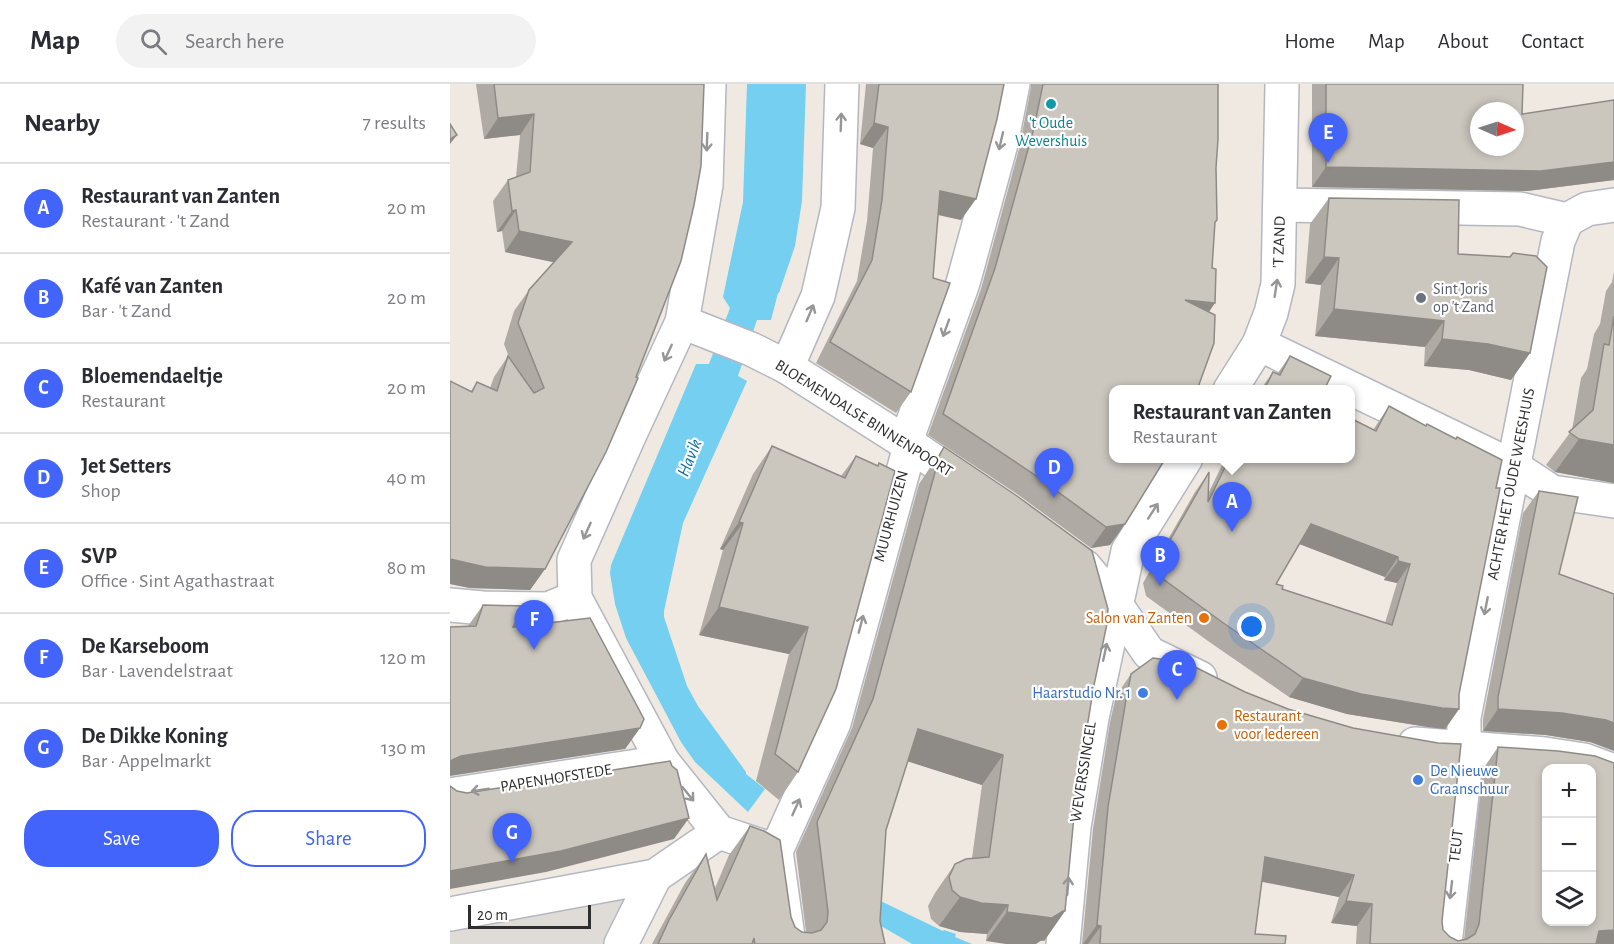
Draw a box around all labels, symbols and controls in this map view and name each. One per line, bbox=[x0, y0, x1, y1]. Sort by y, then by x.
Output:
search box bbox=[116, 14, 536, 68]
icon: search bbox=[137, 25, 170, 58]
text: Map bbox=[30, 27, 80, 55]
text: Search here bbox=[185, 30, 284, 52]
text: Home bbox=[1284, 31, 1335, 52]
text: Map bbox=[1368, 31, 1405, 52]
text: About bbox=[1438, 31, 1488, 52]
text: Contact bbox=[1521, 31, 1584, 52]
marker: 't Oude Wevershuis bbox=[1044, 97, 1058, 111]
north arrow bbox=[1470, 102, 1524, 156]
text: Nearby bbox=[24, 110, 100, 136]
text: 7 results bbox=[362, 113, 426, 133]
one-way arrow bbox=[835, 113, 846, 133]
pin: E bbox=[1308, 113, 1348, 163]
place label: 't Oude Wevershuis bbox=[1015, 115, 1087, 149]
one-way arrow bbox=[995, 131, 1006, 150]
one-way arrow bbox=[702, 132, 713, 152]
text: Restaurant van Zanten bbox=[81, 185, 280, 207]
text: A bbox=[38, 198, 50, 218]
text: 20 m bbox=[387, 198, 426, 218]
text: Restaurant · 't Zand bbox=[81, 211, 230, 231]
street label: 'T ZAND bbox=[1270, 216, 1288, 268]
text: Kafé van Zanten bbox=[81, 275, 223, 297]
one-way arrow bbox=[1271, 279, 1282, 298]
place label: Sint Joris op 't Zand bbox=[1433, 281, 1494, 315]
text: B bbox=[38, 288, 49, 308]
text: 20 m bbox=[387, 288, 426, 308]
marker: Sint Joris op 't Zand bbox=[1414, 291, 1428, 305]
text: Bar · 't Zand bbox=[81, 301, 171, 321]
one-way arrow bbox=[805, 305, 816, 323]
one-way arrow bbox=[940, 318, 951, 337]
one-way arrow bbox=[661, 344, 673, 362]
street label: BLOEMENDALSE BINNENPOORT bbox=[772, 357, 956, 479]
text: Bloemendaeltje bbox=[81, 365, 223, 387]
text: C bbox=[38, 378, 49, 398]
text: 20 m bbox=[387, 378, 426, 398]
popup bbox=[1109, 385, 1355, 463]
street label: ACHTER HET OUDE WEESHUIS bbox=[1485, 387, 1537, 581]
text: Restaurant bbox=[81, 391, 166, 411]
text: Restaurant van Zanten bbox=[1132, 401, 1332, 423]
text: Restaurant bbox=[1132, 427, 1217, 447]
water label: Havik bbox=[674, 437, 706, 479]
pin: D bbox=[1034, 448, 1074, 498]
text: Jet Setters bbox=[81, 455, 171, 477]
text: D bbox=[37, 468, 50, 488]
text: 40 m bbox=[387, 468, 426, 488]
street label: MUURHUIZEN bbox=[871, 469, 911, 563]
text: Shop bbox=[81, 481, 121, 501]
pin: A bbox=[1212, 482, 1252, 532]
one-way arrow bbox=[1147, 503, 1159, 520]
one-way arrow bbox=[581, 521, 592, 539]
pin: B bbox=[1140, 536, 1180, 586]
text: SVP bbox=[81, 545, 117, 567]
text: E bbox=[38, 558, 49, 578]
text: 80 m bbox=[387, 558, 426, 578]
text: Office · Sint Agathastraat bbox=[81, 571, 274, 591]
one-way arrow bbox=[1480, 596, 1491, 616]
pin: F bbox=[514, 600, 554, 650]
place label: Salon van Zanten bbox=[1086, 610, 1192, 626]
marker: Salon van Zanten bbox=[1197, 611, 1211, 625]
your location bbox=[1237, 612, 1266, 641]
one-way arrow bbox=[856, 614, 868, 633]
text: De Karseboom bbox=[81, 635, 209, 657]
one-way arrow bbox=[1100, 643, 1111, 662]
text: F bbox=[39, 648, 48, 668]
text: 120 m bbox=[380, 648, 426, 668]
pin: C bbox=[1158, 650, 1196, 700]
text: Bar · Lavendelstraat bbox=[81, 661, 233, 681]
place label: Haarstudio Nr. 1 bbox=[1032, 685, 1131, 701]
marker: Haarstudio Nr. 1 bbox=[1136, 686, 1150, 700]
place label: Restaurant voor Iedereen bbox=[1234, 708, 1319, 742]
marker: Restaurant voor Iedereen bbox=[1215, 718, 1229, 732]
street label: WEVERSSINGEL bbox=[1067, 720, 1099, 823]
text: De Dikke Koning bbox=[81, 725, 227, 747]
text: G bbox=[38, 738, 49, 758]
text: 130 m bbox=[381, 738, 426, 758]
text: Bar · Appelmarkt bbox=[81, 751, 211, 771]
street label: PAPENHOFSTEDE bbox=[499, 761, 613, 795]
place label: De Nieuwe Graanschuur bbox=[1430, 763, 1510, 797]
map controls bbox=[1542, 764, 1596, 926]
button: + bbox=[1542, 764, 1596, 818]
marker: De Nieuwe Graanschuur bbox=[1411, 773, 1425, 787]
one-way arrow bbox=[471, 785, 491, 796]
one-way arrow bbox=[682, 785, 695, 801]
one-way arrow bbox=[791, 798, 803, 816]
button: Save bbox=[24, 810, 219, 867]
button: Share bbox=[231, 810, 426, 867]
pin: G bbox=[492, 814, 532, 863]
button: − bbox=[1542, 818, 1596, 872]
street label: TEUT bbox=[1446, 828, 1466, 864]
button: layers bbox=[1542, 872, 1596, 926]
one-way arrow bbox=[1063, 876, 1074, 896]
one-way arrow bbox=[1445, 880, 1456, 900]
scale bar bbox=[468, 902, 591, 930]
text: 20 m bbox=[477, 907, 508, 923]

